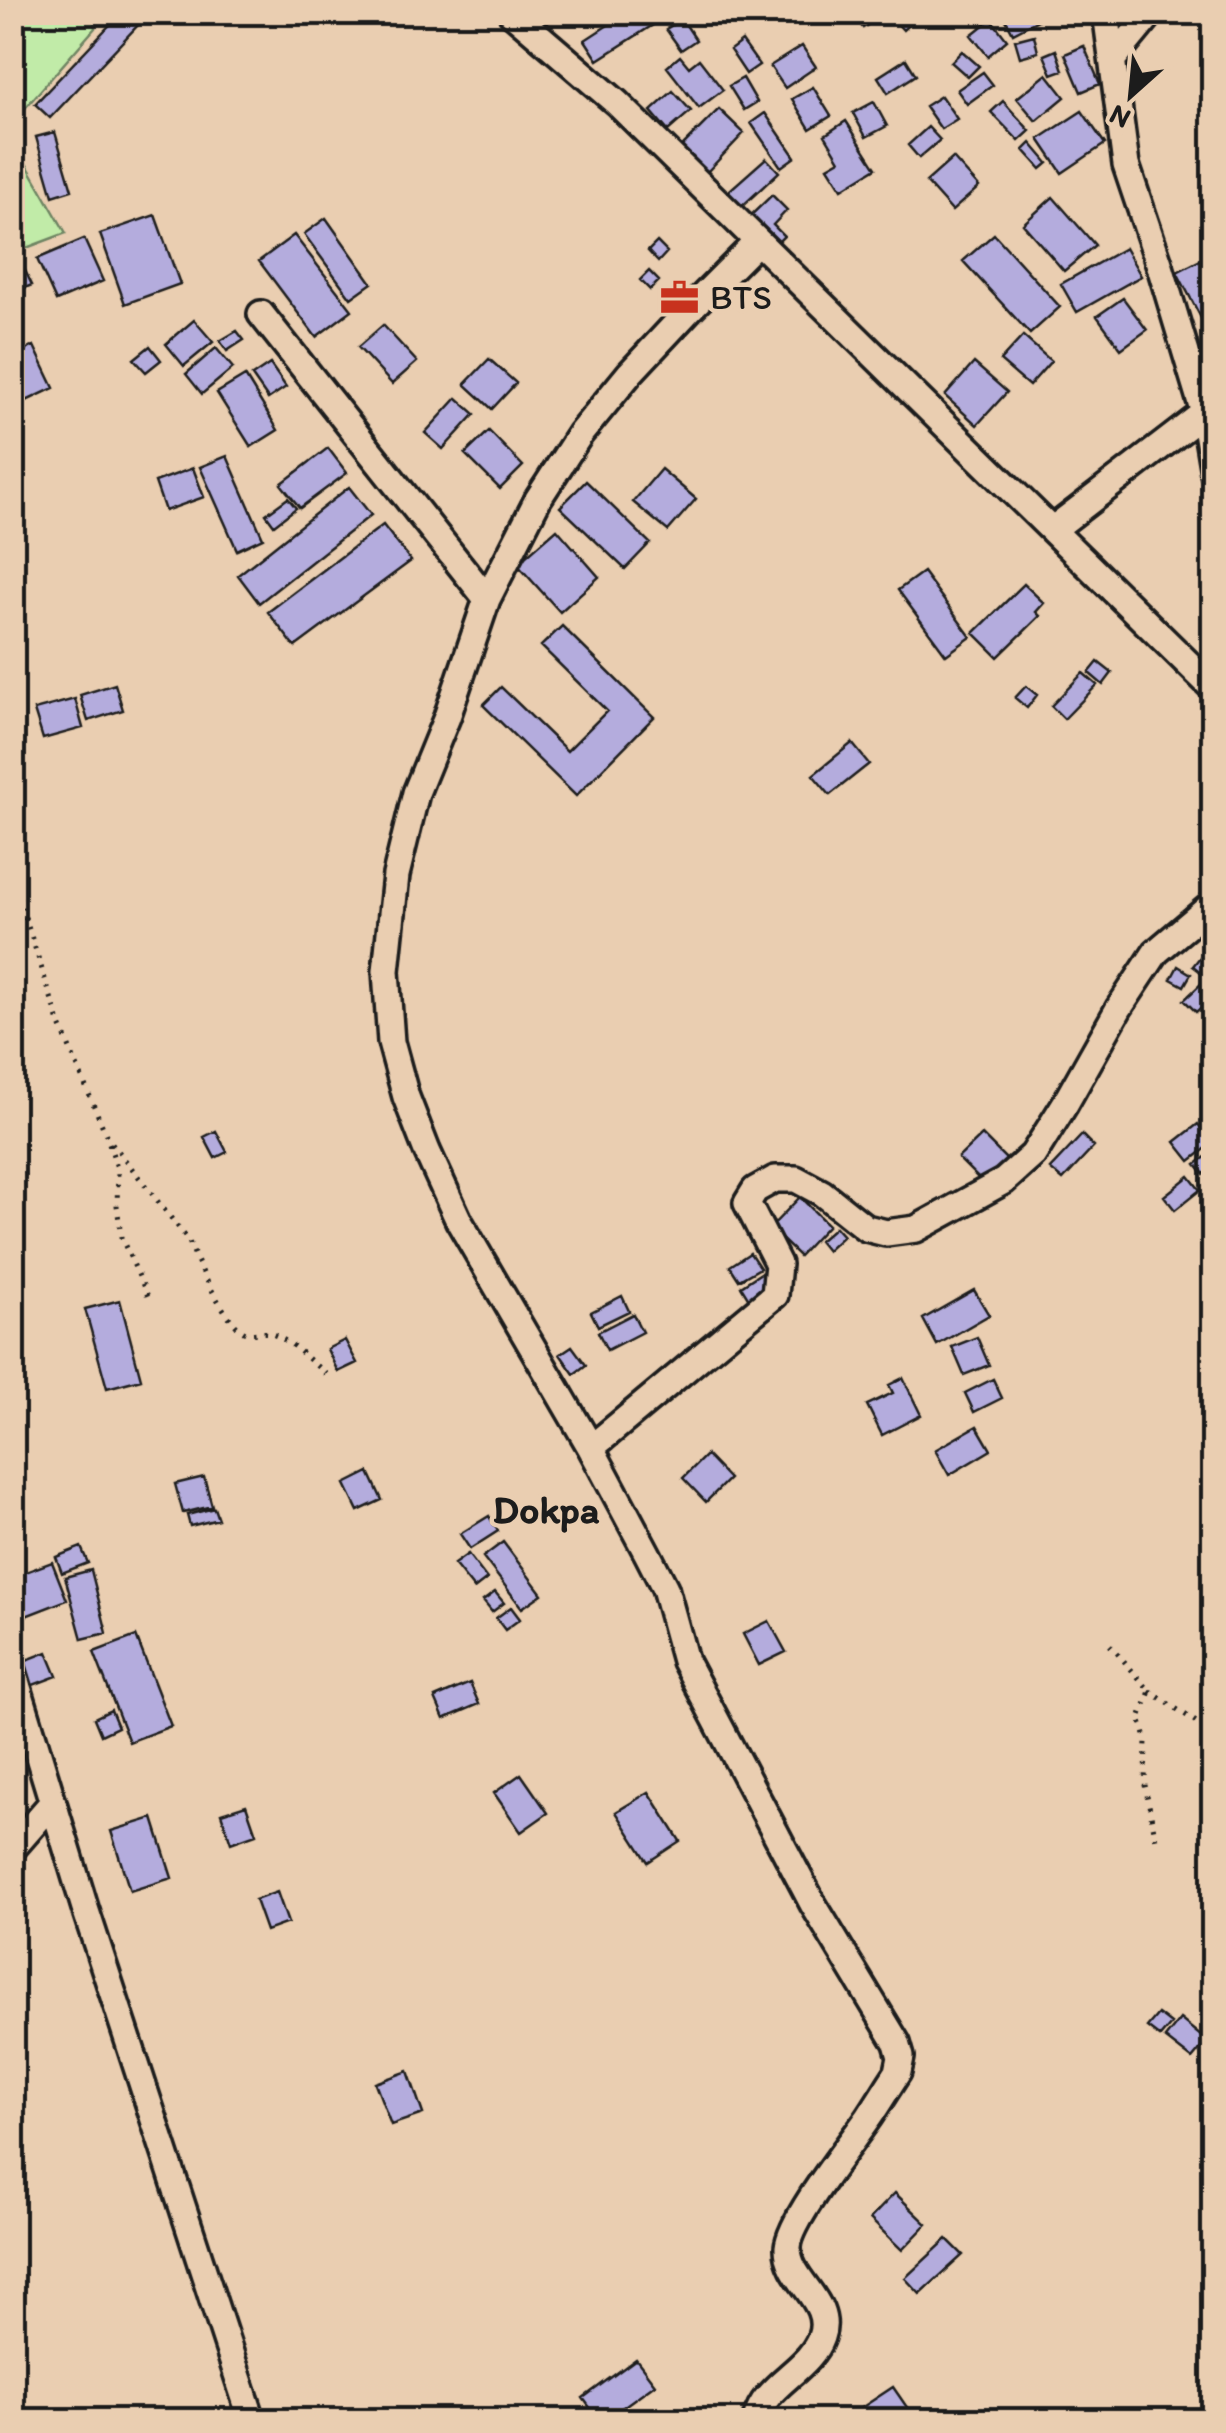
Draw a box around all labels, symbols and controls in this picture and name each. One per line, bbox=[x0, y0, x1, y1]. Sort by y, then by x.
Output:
north arrow bbox=[1081, 45, 1181, 145]
text: N bbox=[1104, 98, 1136, 137]
office icon: BTS bbox=[659, 276, 701, 318]
place label: BTS bbox=[710, 276, 772, 318]
district label: Dokpa bbox=[492, 1485, 600, 1533]

